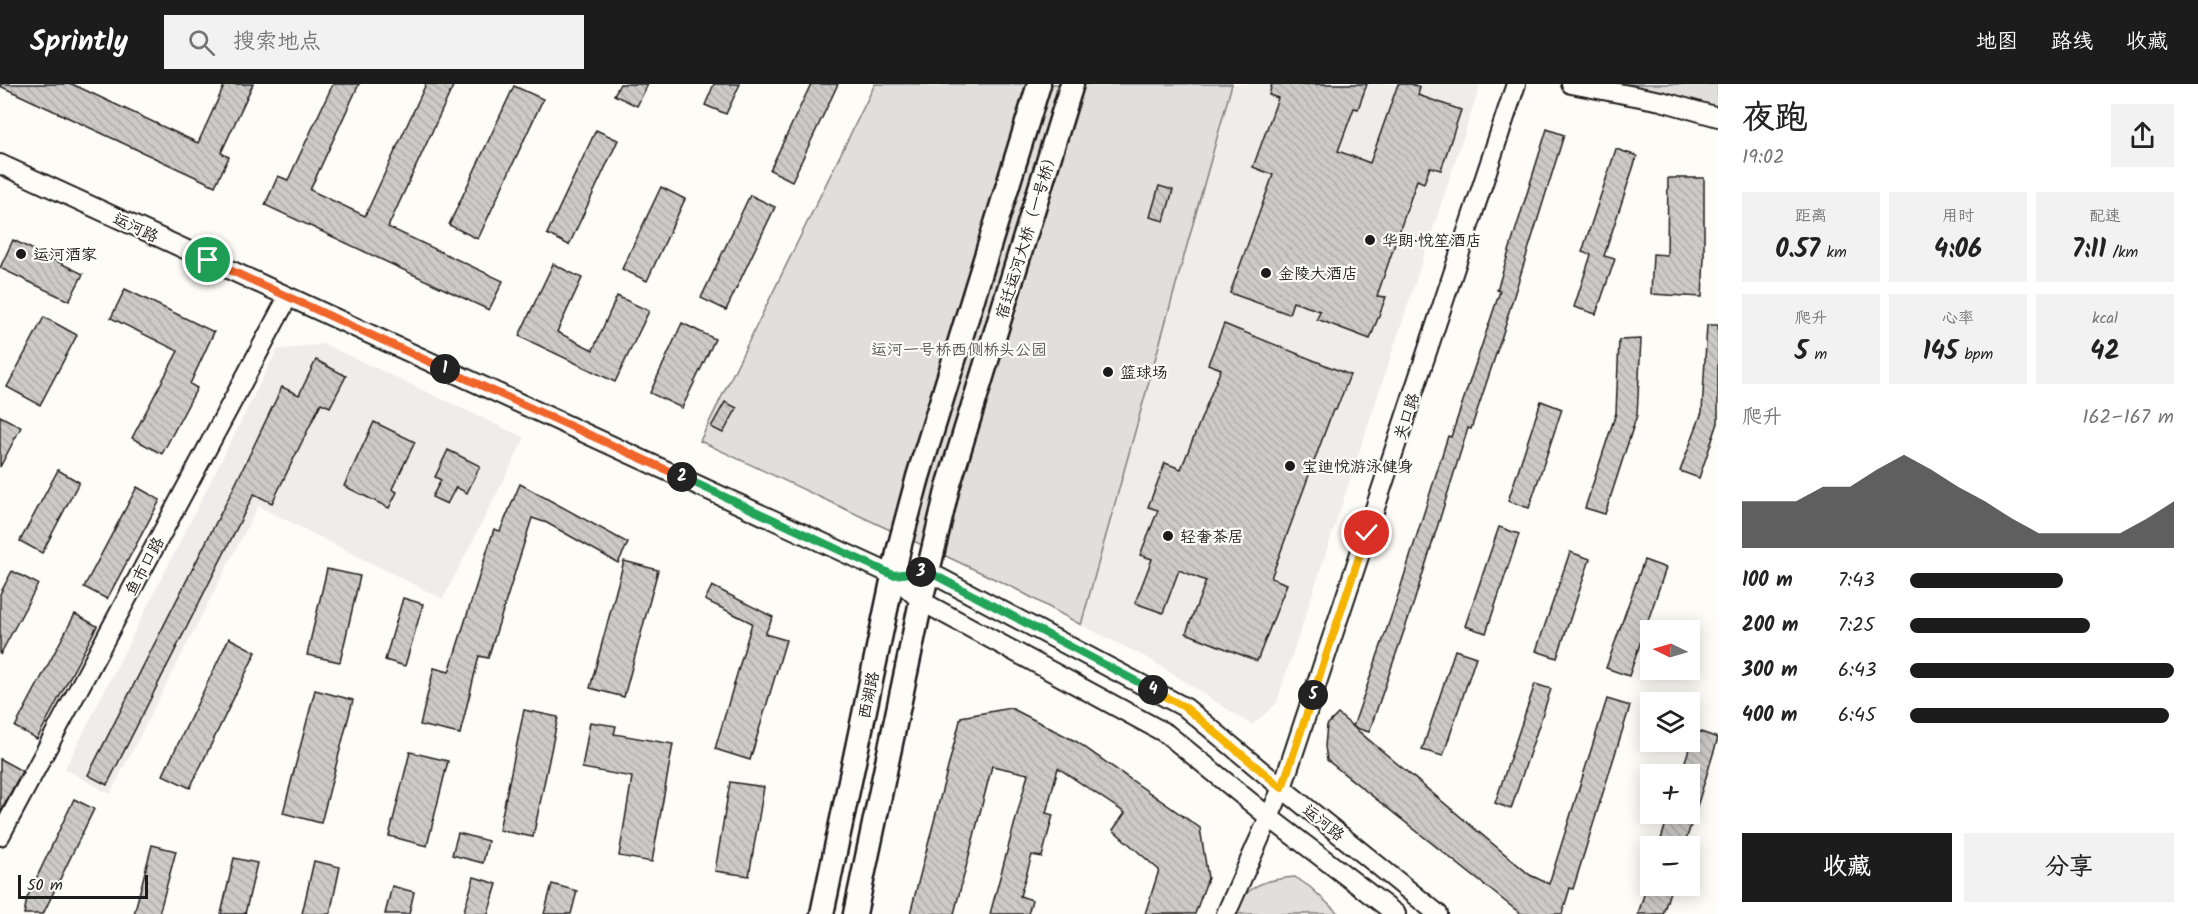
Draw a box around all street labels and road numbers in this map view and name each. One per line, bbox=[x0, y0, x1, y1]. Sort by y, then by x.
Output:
street label: 宿迁运河大桥（一号桥） bbox=[990, 147, 1065, 322]
street label: 运河路 bbox=[108, 207, 162, 250]
street label: 关口路 bbox=[1388, 390, 1427, 443]
street label: 鱼市口路 bbox=[119, 533, 171, 601]
street label: 西湖路 bbox=[852, 669, 887, 721]
street label: 运河路 bbox=[1296, 799, 1350, 848]

